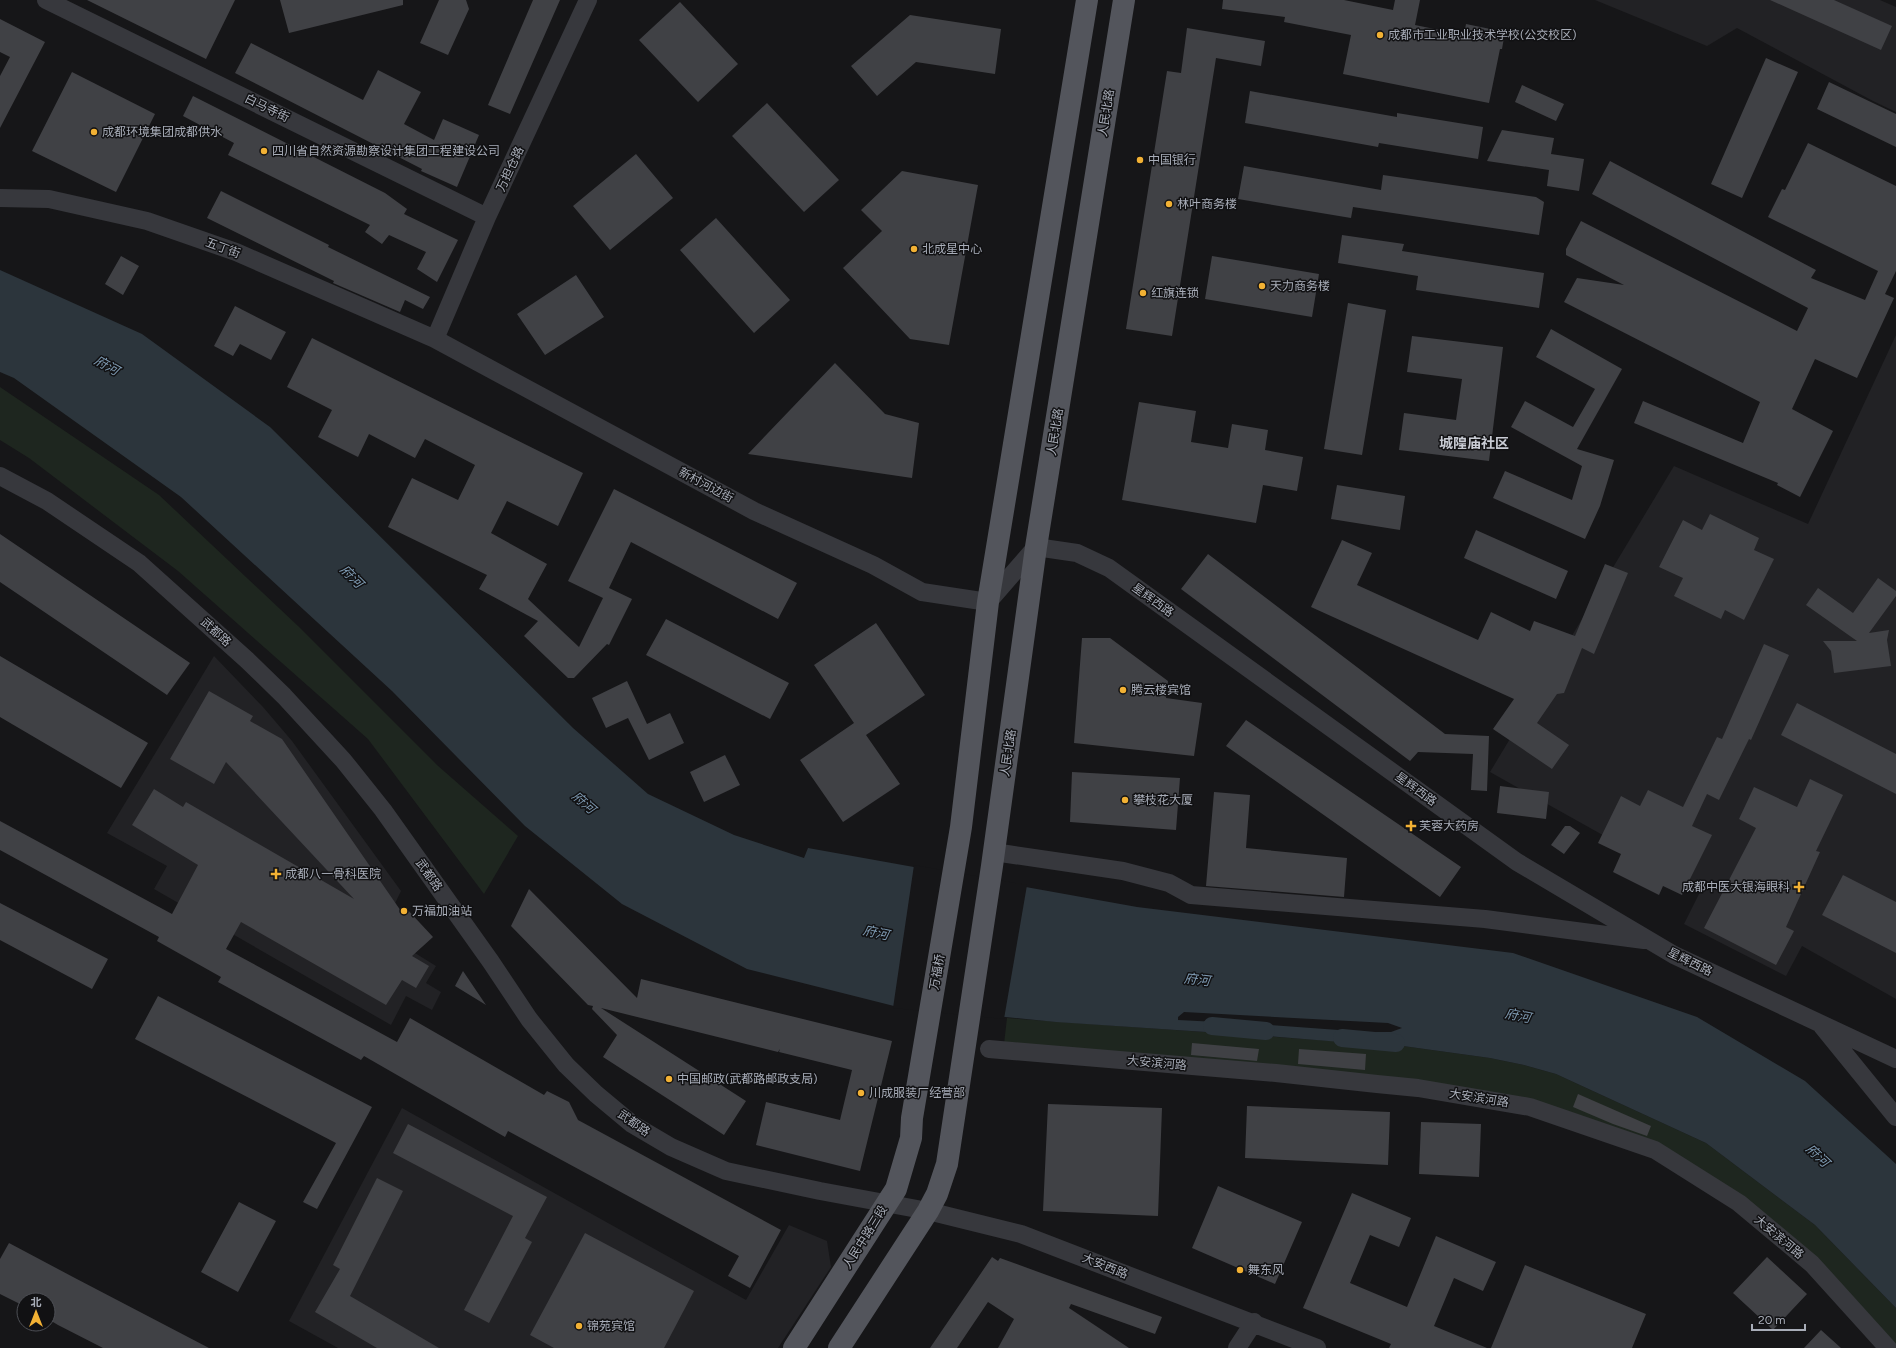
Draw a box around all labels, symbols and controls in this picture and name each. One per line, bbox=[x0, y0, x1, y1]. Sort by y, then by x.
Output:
place label: 成都市工业职业技术学校(公交校区) bbox=[1388, 28, 1576, 42]
marker: 成都市工业职业技术学校(公交校区) bbox=[1375, 30, 1385, 40]
street label: 人民北路 bbox=[1095, 88, 1117, 138]
street label: 白马寺街 bbox=[242, 91, 292, 125]
place label: 成都环境集团成都供水 bbox=[102, 125, 222, 139]
marker: 成都环境集团成都供水 bbox=[89, 127, 99, 137]
place label: 四川省自然资源勘察设计集团工程建设公司 bbox=[272, 144, 500, 158]
street label: 万担仓路 bbox=[494, 144, 526, 194]
marker: 四川省自然资源勘察设计集团工程建设公司 bbox=[259, 146, 269, 156]
place label: 中国银行 bbox=[1148, 153, 1196, 167]
marker: 中国银行 bbox=[1135, 155, 1145, 165]
place label: 林叶商务楼 bbox=[1177, 197, 1237, 211]
marker: 林叶商务楼 bbox=[1164, 199, 1174, 209]
street label: 五丁街 bbox=[204, 235, 242, 261]
place label: 北成星中心 bbox=[922, 242, 982, 256]
marker: 北成星中心 bbox=[909, 244, 919, 254]
place label: 天力商务楼 bbox=[1270, 279, 1330, 293]
marker: 天力商务楼 bbox=[1257, 281, 1267, 291]
place label: 红旗连锁 bbox=[1151, 286, 1199, 300]
marker: 红旗连锁 bbox=[1138, 288, 1148, 298]
water label: 府河 bbox=[92, 353, 124, 380]
street label: 人民北路 bbox=[1044, 407, 1066, 457]
district label: 城隍庙社区 bbox=[1439, 435, 1509, 452]
street label: 新村河边街 bbox=[676, 465, 736, 505]
water label: 府河 bbox=[337, 562, 368, 593]
street label: 星辉西路 bbox=[1129, 580, 1177, 620]
street label: 武都路 bbox=[198, 615, 234, 649]
place label: 腾云楼宾馆 bbox=[1131, 683, 1191, 697]
marker: 腾云楼宾馆 bbox=[1118, 685, 1128, 695]
street label: 人民北路 bbox=[998, 728, 1018, 778]
street label: 星辉西路 bbox=[1392, 769, 1440, 809]
water label: 府河 bbox=[569, 788, 601, 819]
place label: 攀枝花大厦 bbox=[1133, 793, 1193, 807]
marker: 攀枝花大厦 bbox=[1120, 795, 1130, 805]
place label: 芙蓉大药房 bbox=[1419, 819, 1479, 833]
marker: 芙蓉大药房 bbox=[1406, 821, 1416, 831]
street label: 武都路 bbox=[413, 856, 445, 894]
place label: 成都八一骨科医院 bbox=[285, 867, 381, 881]
marker: 成都八一骨科医院 bbox=[270, 868, 282, 880]
place label: 成都中医大银海眼科 bbox=[1682, 880, 1790, 894]
marker: 成都中医大银海眼科 bbox=[1793, 881, 1805, 893]
place label: 万福加油站 bbox=[412, 904, 472, 918]
marker: 万福加油站 bbox=[399, 906, 409, 916]
water label: 府河 bbox=[862, 922, 893, 943]
street label: 星辉西路 bbox=[1665, 945, 1715, 979]
street label: 万福桥 bbox=[927, 953, 947, 991]
water label: 府河 bbox=[1183, 970, 1214, 989]
water label: 府河 bbox=[1504, 1006, 1535, 1026]
street label: 大安滨河路 bbox=[1126, 1053, 1188, 1073]
place label: 中国邮政(武都路邮政支局) bbox=[677, 1072, 817, 1086]
marker: 中国邮政(武都路邮政支局) bbox=[664, 1074, 674, 1084]
place label: 川成服装厂经营部 bbox=[869, 1086, 965, 1100]
street label: 大安滨河路 bbox=[1448, 1086, 1510, 1110]
marker: 川成服装厂经营部 bbox=[856, 1088, 866, 1098]
street label: 武都路 bbox=[615, 1107, 653, 1139]
water label: 府河 bbox=[1803, 1141, 1834, 1172]
street label: 人民中路三段 bbox=[840, 1203, 890, 1271]
street label: 大安滨河路 bbox=[1752, 1212, 1806, 1262]
street label: 大安西路 bbox=[1080, 1251, 1130, 1281]
place label: 舞东风 bbox=[1248, 1263, 1284, 1277]
marker: 舞东风 bbox=[1235, 1265, 1245, 1275]
north arrow bbox=[16, 1292, 56, 1332]
text: 北 bbox=[31, 1296, 42, 1309]
scale bar bbox=[1752, 1306, 1805, 1332]
text: 20 m bbox=[1758, 1313, 1786, 1327]
place label: 锦苑宾馆 bbox=[587, 1319, 635, 1333]
marker: 锦苑宾馆 bbox=[574, 1321, 584, 1331]

